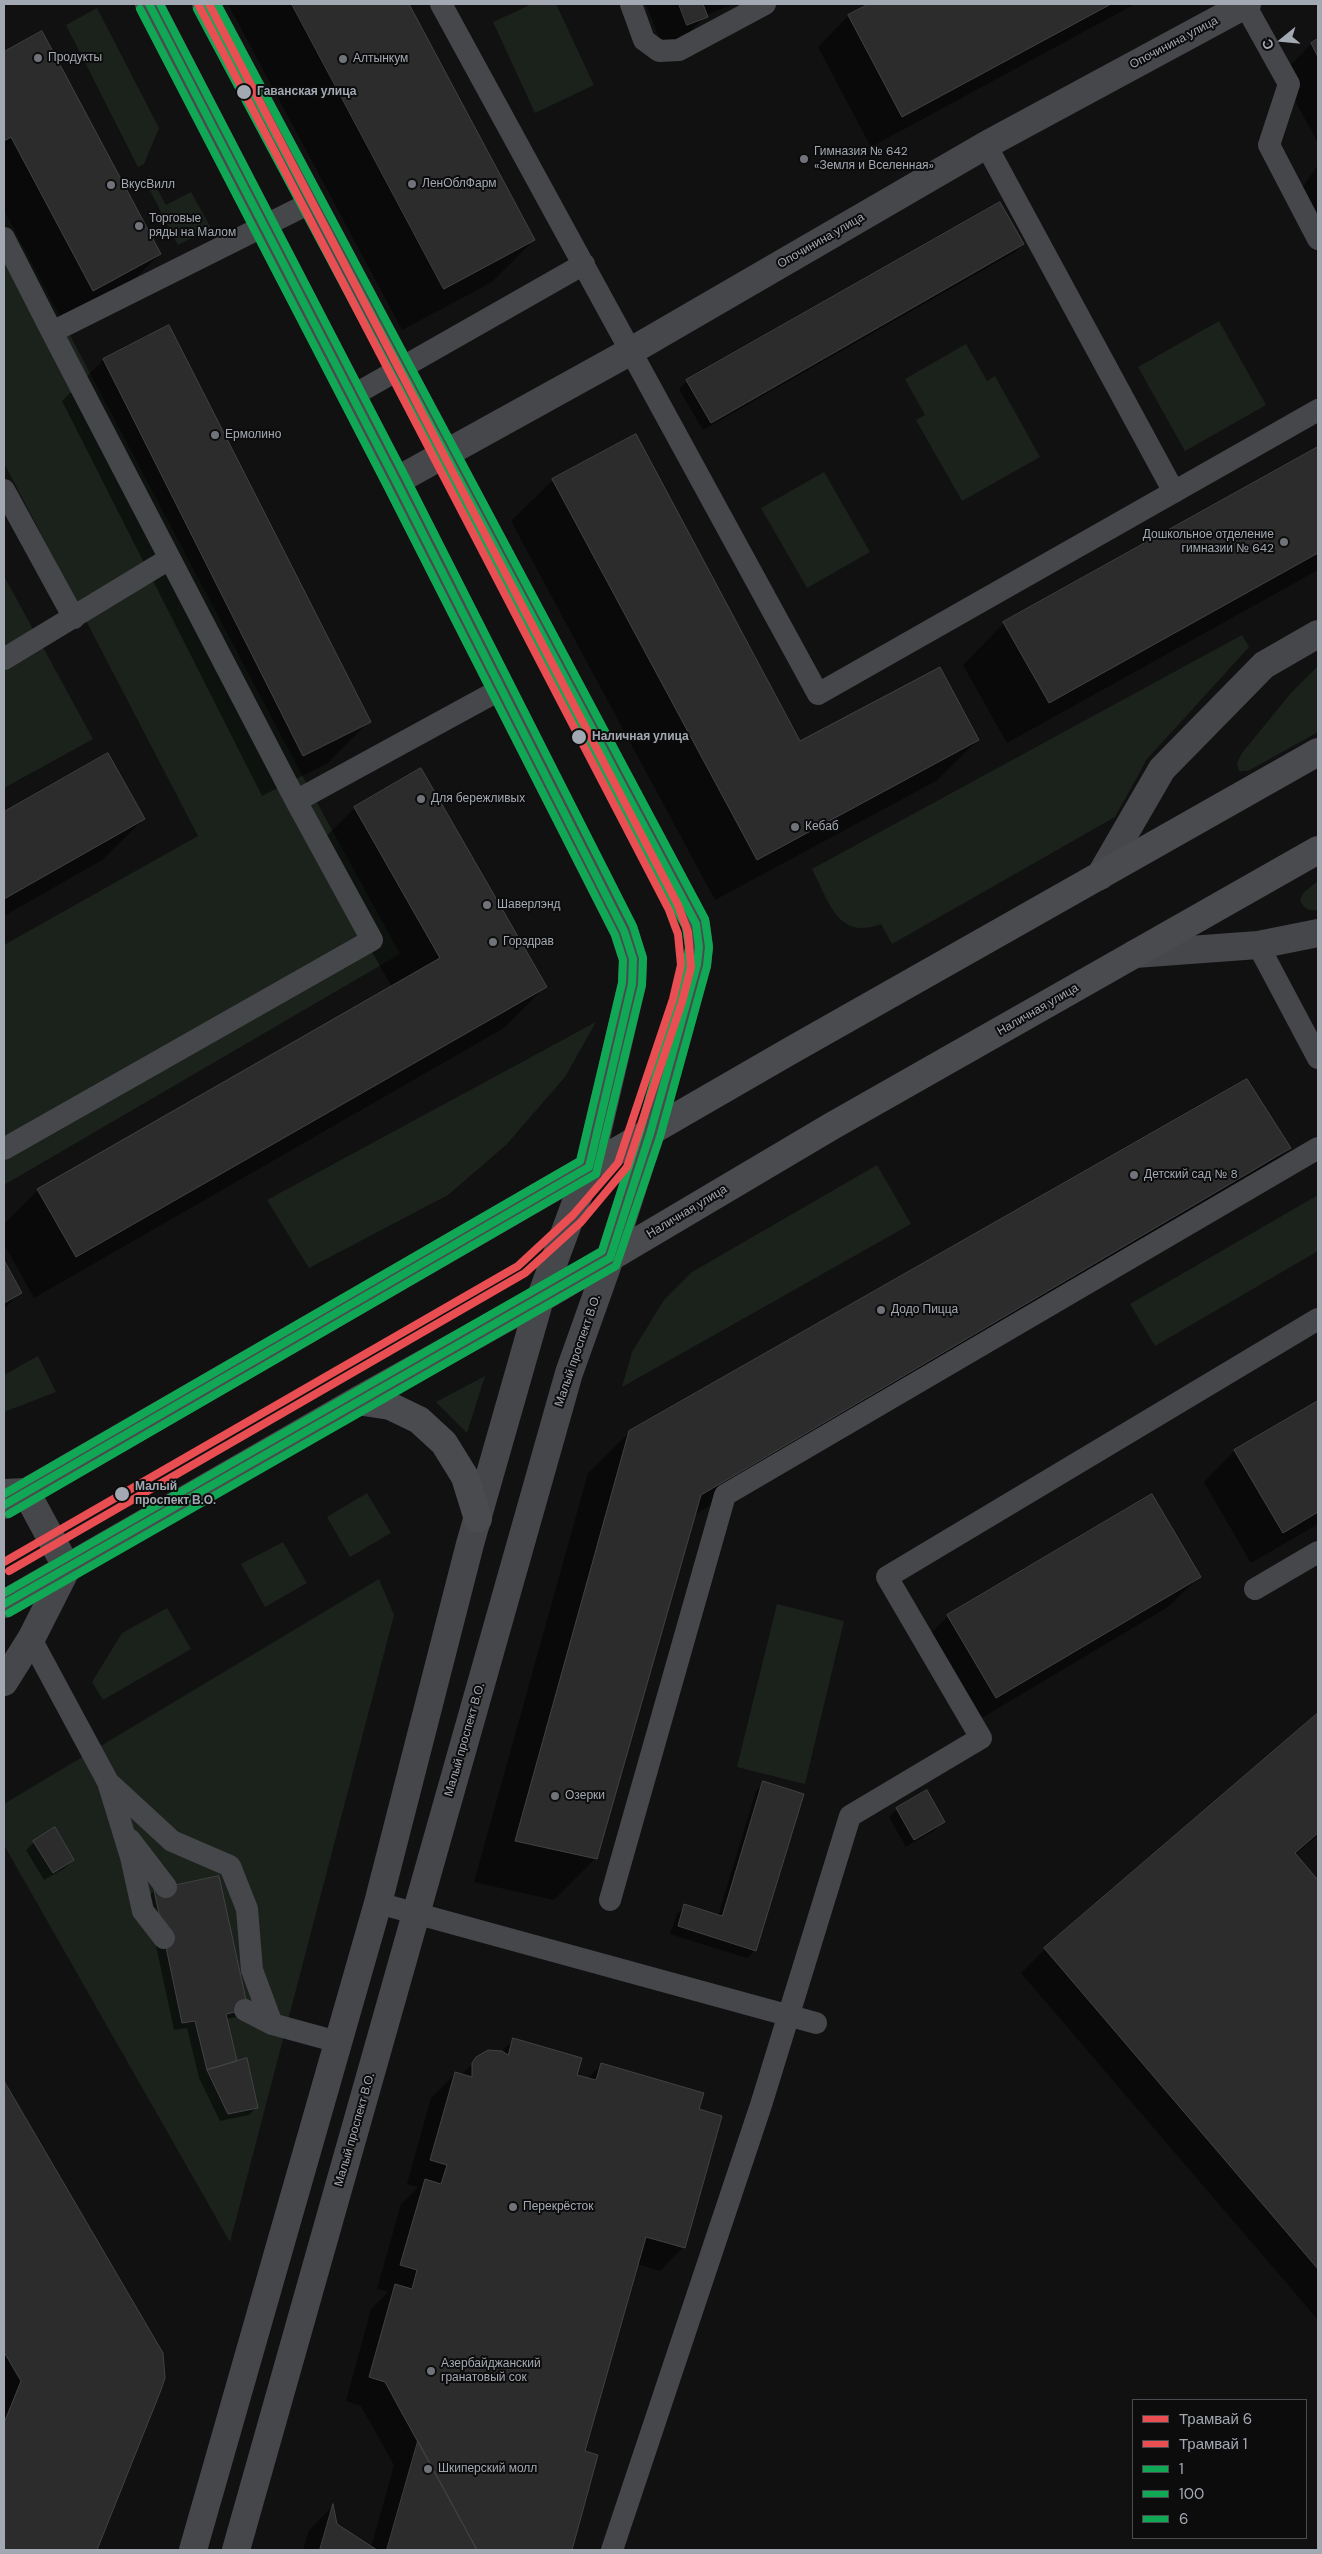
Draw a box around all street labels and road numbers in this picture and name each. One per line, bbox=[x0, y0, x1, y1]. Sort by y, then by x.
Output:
street label: Опочинина улица bbox=[1127, 14, 1221, 72]
street label: Опочинина улица bbox=[775, 210, 867, 272]
street label: Наличная улица bbox=[995, 981, 1081, 1039]
street label: Наличная улица bbox=[644, 1182, 730, 1242]
street label: Малый проспект В.О. bbox=[552, 1293, 604, 1409]
street label: Малый проспект В.О. bbox=[442, 1682, 488, 1798]
street label: Малый проспект В.О. bbox=[332, 2072, 378, 2188]

